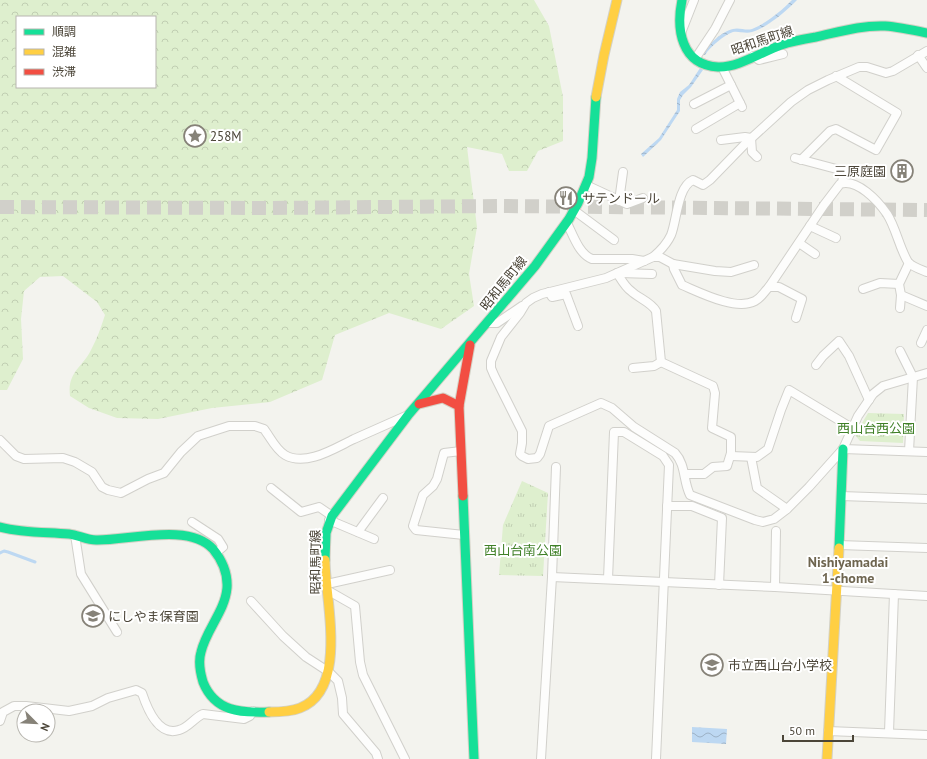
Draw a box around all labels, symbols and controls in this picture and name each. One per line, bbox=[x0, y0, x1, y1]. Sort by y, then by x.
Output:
legend bbox=[16, 16, 156, 88]
street label: 昭和馬町線 bbox=[729, 22, 796, 59]
text: 順調 bbox=[52, 24, 76, 39]
text: 混雑 bbox=[52, 44, 76, 59]
text: 渋滞 bbox=[52, 64, 76, 79]
place icon: 258M bbox=[182, 123, 208, 149]
place label: 258M bbox=[210, 128, 242, 145]
building icon: 三原庭園 bbox=[889, 158, 915, 184]
place label: 三原庭園 bbox=[834, 163, 886, 180]
restaurant icon: サテンドール bbox=[553, 185, 579, 211]
place label: サテンドール bbox=[582, 190, 660, 207]
street label: 昭和馬町線 bbox=[476, 253, 530, 314]
park label: 西山台西公園 bbox=[837, 420, 915, 437]
street label: 昭和馬町線 bbox=[307, 529, 324, 595]
park label: 西山台南公園 bbox=[484, 542, 562, 559]
district label: Nishiyamadai 1-chome bbox=[808, 553, 888, 587]
school or university icon: にしやま保育園 bbox=[80, 603, 106, 629]
place label: にしやま保育園 bbox=[108, 608, 199, 625]
school or university icon: 市立西山台小学校 bbox=[699, 652, 725, 678]
place label: 市立西山台小学校 bbox=[728, 657, 832, 674]
north arrow bbox=[16, 703, 56, 743]
scale bar bbox=[783, 717, 853, 743]
text: N bbox=[37, 721, 53, 733]
text: 50 m bbox=[789, 723, 815, 738]

